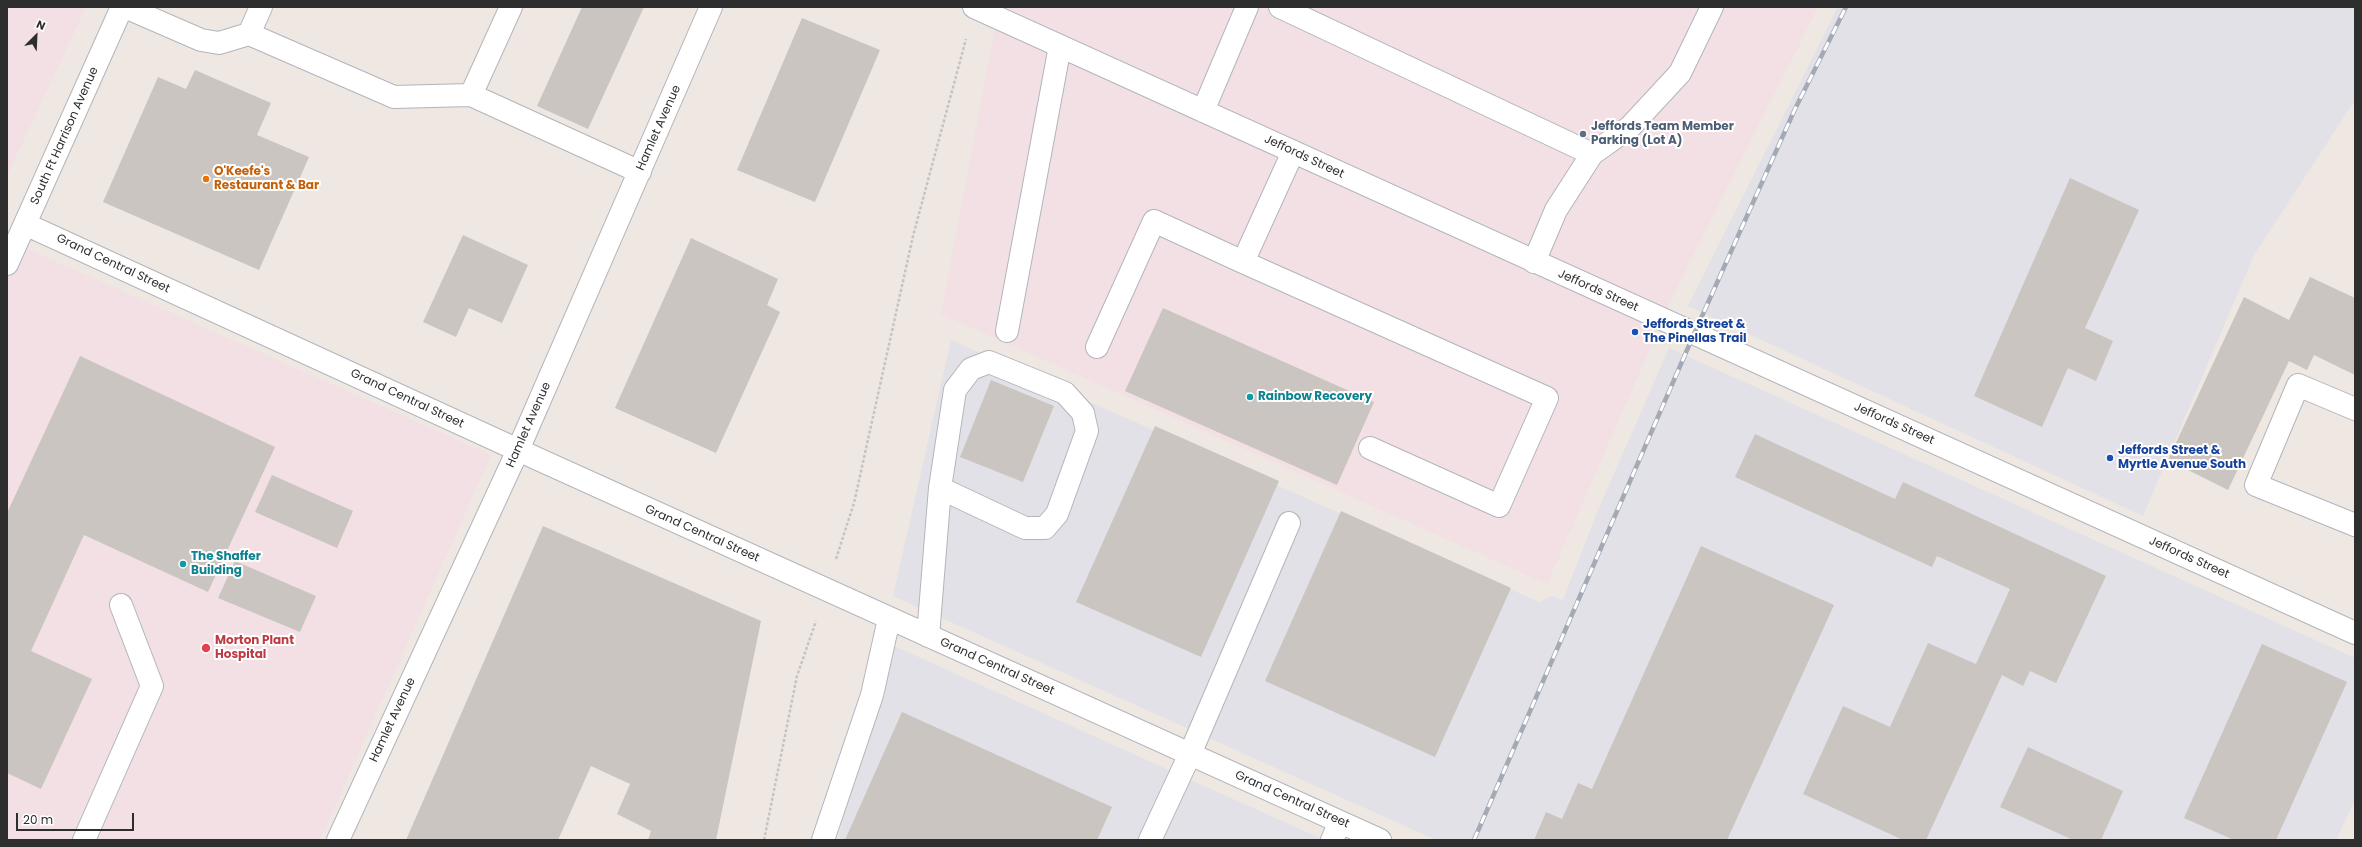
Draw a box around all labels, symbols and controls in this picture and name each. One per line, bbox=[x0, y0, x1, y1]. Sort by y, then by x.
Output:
north arrow bbox=[16, 16, 56, 56]
text: N bbox=[34, 16, 48, 34]
street label: South Ft Harrison Avenue bbox=[28, 65, 102, 207]
street label: Hamlet Avenue bbox=[634, 83, 684, 173]
place label: Jeffords Team Member Parking (Lot A) bbox=[1591, 120, 1734, 148]
marker: Jeffords Team Member Parking (Lot A) bbox=[1578, 129, 1588, 139]
street label: Jeffords Street bbox=[1262, 132, 1346, 182]
place label: O'Keefe's Restaurant & Bar bbox=[214, 165, 319, 193]
marker: O'Keefe's Restaurant & Bar bbox=[201, 174, 211, 184]
street label: Grand Central Street bbox=[54, 231, 172, 297]
street label: Jeffords Street bbox=[1556, 267, 1640, 315]
place label: Jeffords Street & The Pinellas Trail bbox=[1643, 318, 1747, 346]
marker: Jeffords Street & The Pinellas Trail bbox=[1630, 327, 1640, 337]
street label: Grand Central Street bbox=[348, 366, 466, 432]
street label: Hamlet Avenue bbox=[504, 380, 554, 470]
place label: Rainbow Recovery bbox=[1258, 390, 1372, 404]
marker: Rainbow Recovery bbox=[1245, 392, 1255, 402]
street label: Jeffords Street bbox=[1852, 400, 1936, 448]
place label: Jeffords Street & Myrtle Avenue South bbox=[2118, 444, 2246, 472]
marker: Jeffords Street & Myrtle Avenue South bbox=[2105, 453, 2115, 463]
street label: Grand Central Street bbox=[643, 502, 761, 566]
street label: Jeffords Street bbox=[2147, 534, 2231, 582]
place label: The Shaffer Building bbox=[191, 550, 261, 578]
marker: The Shaffer Building bbox=[178, 559, 188, 569]
place label: Morton Plant Hospital bbox=[215, 634, 294, 662]
street label: Grand Central Street bbox=[938, 635, 1056, 699]
marker: Morton Plant Hospital bbox=[200, 642, 212, 654]
street label: Hamlet Avenue bbox=[367, 675, 419, 765]
street label: Grand Central Street bbox=[1233, 768, 1351, 832]
scale bar bbox=[18, 805, 136, 831]
text: 20 m bbox=[23, 811, 53, 828]

